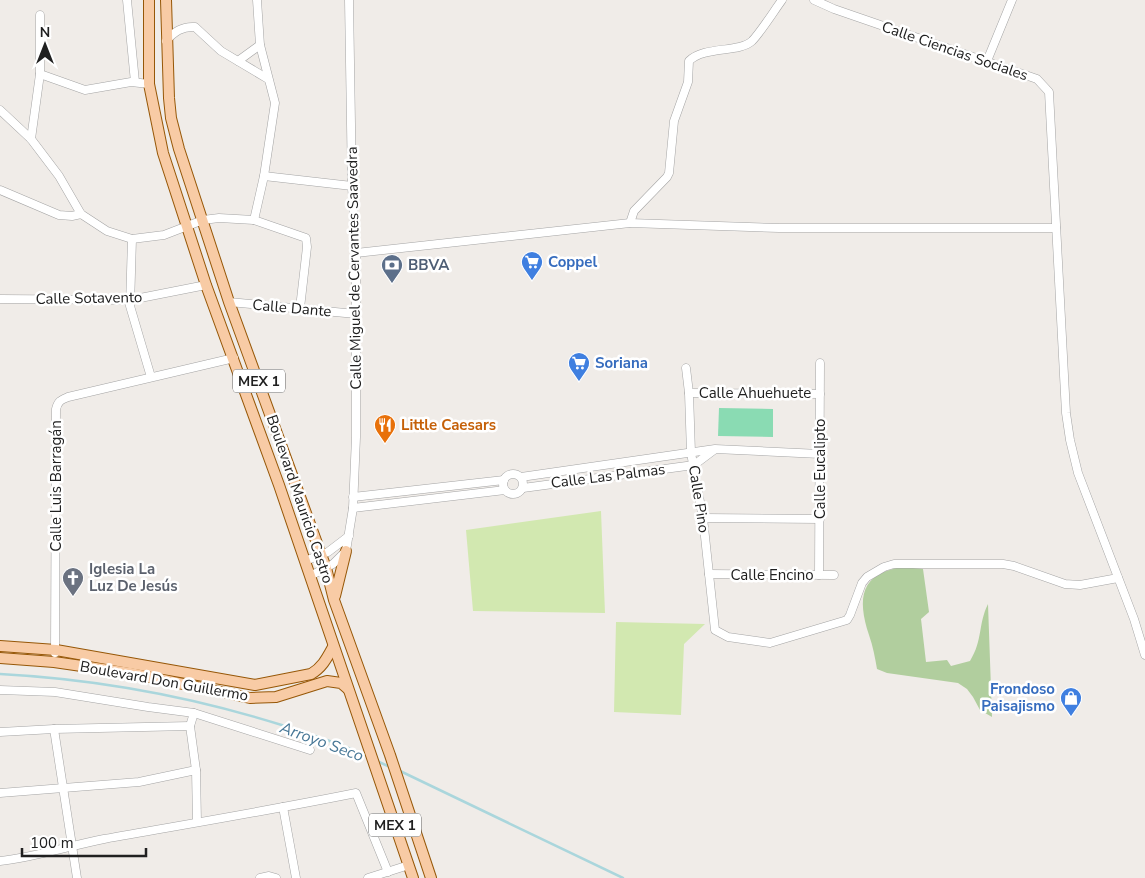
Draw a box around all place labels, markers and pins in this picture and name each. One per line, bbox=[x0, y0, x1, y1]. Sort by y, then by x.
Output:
supermarket icon: Coppel bbox=[520, 250, 544, 281]
place label: Coppel bbox=[548, 252, 597, 272]
bank icon: BBVA bbox=[380, 253, 404, 284]
place label: BBVA bbox=[408, 255, 450, 275]
supermarket icon: Soriana bbox=[567, 351, 591, 382]
place label: Soriana bbox=[595, 353, 648, 373]
restaurant icon: Little Caesars bbox=[373, 413, 397, 444]
place label: Little Caesars bbox=[401, 415, 496, 435]
place label: Iglesia La Luz De Jesús bbox=[89, 559, 178, 596]
church icon: Iglesia La Luz De Jesús bbox=[61, 566, 85, 597]
place label: Frondoso Paisajismo bbox=[981, 679, 1055, 716]
shop icon: Frondoso Paisajismo bbox=[1059, 686, 1083, 717]

